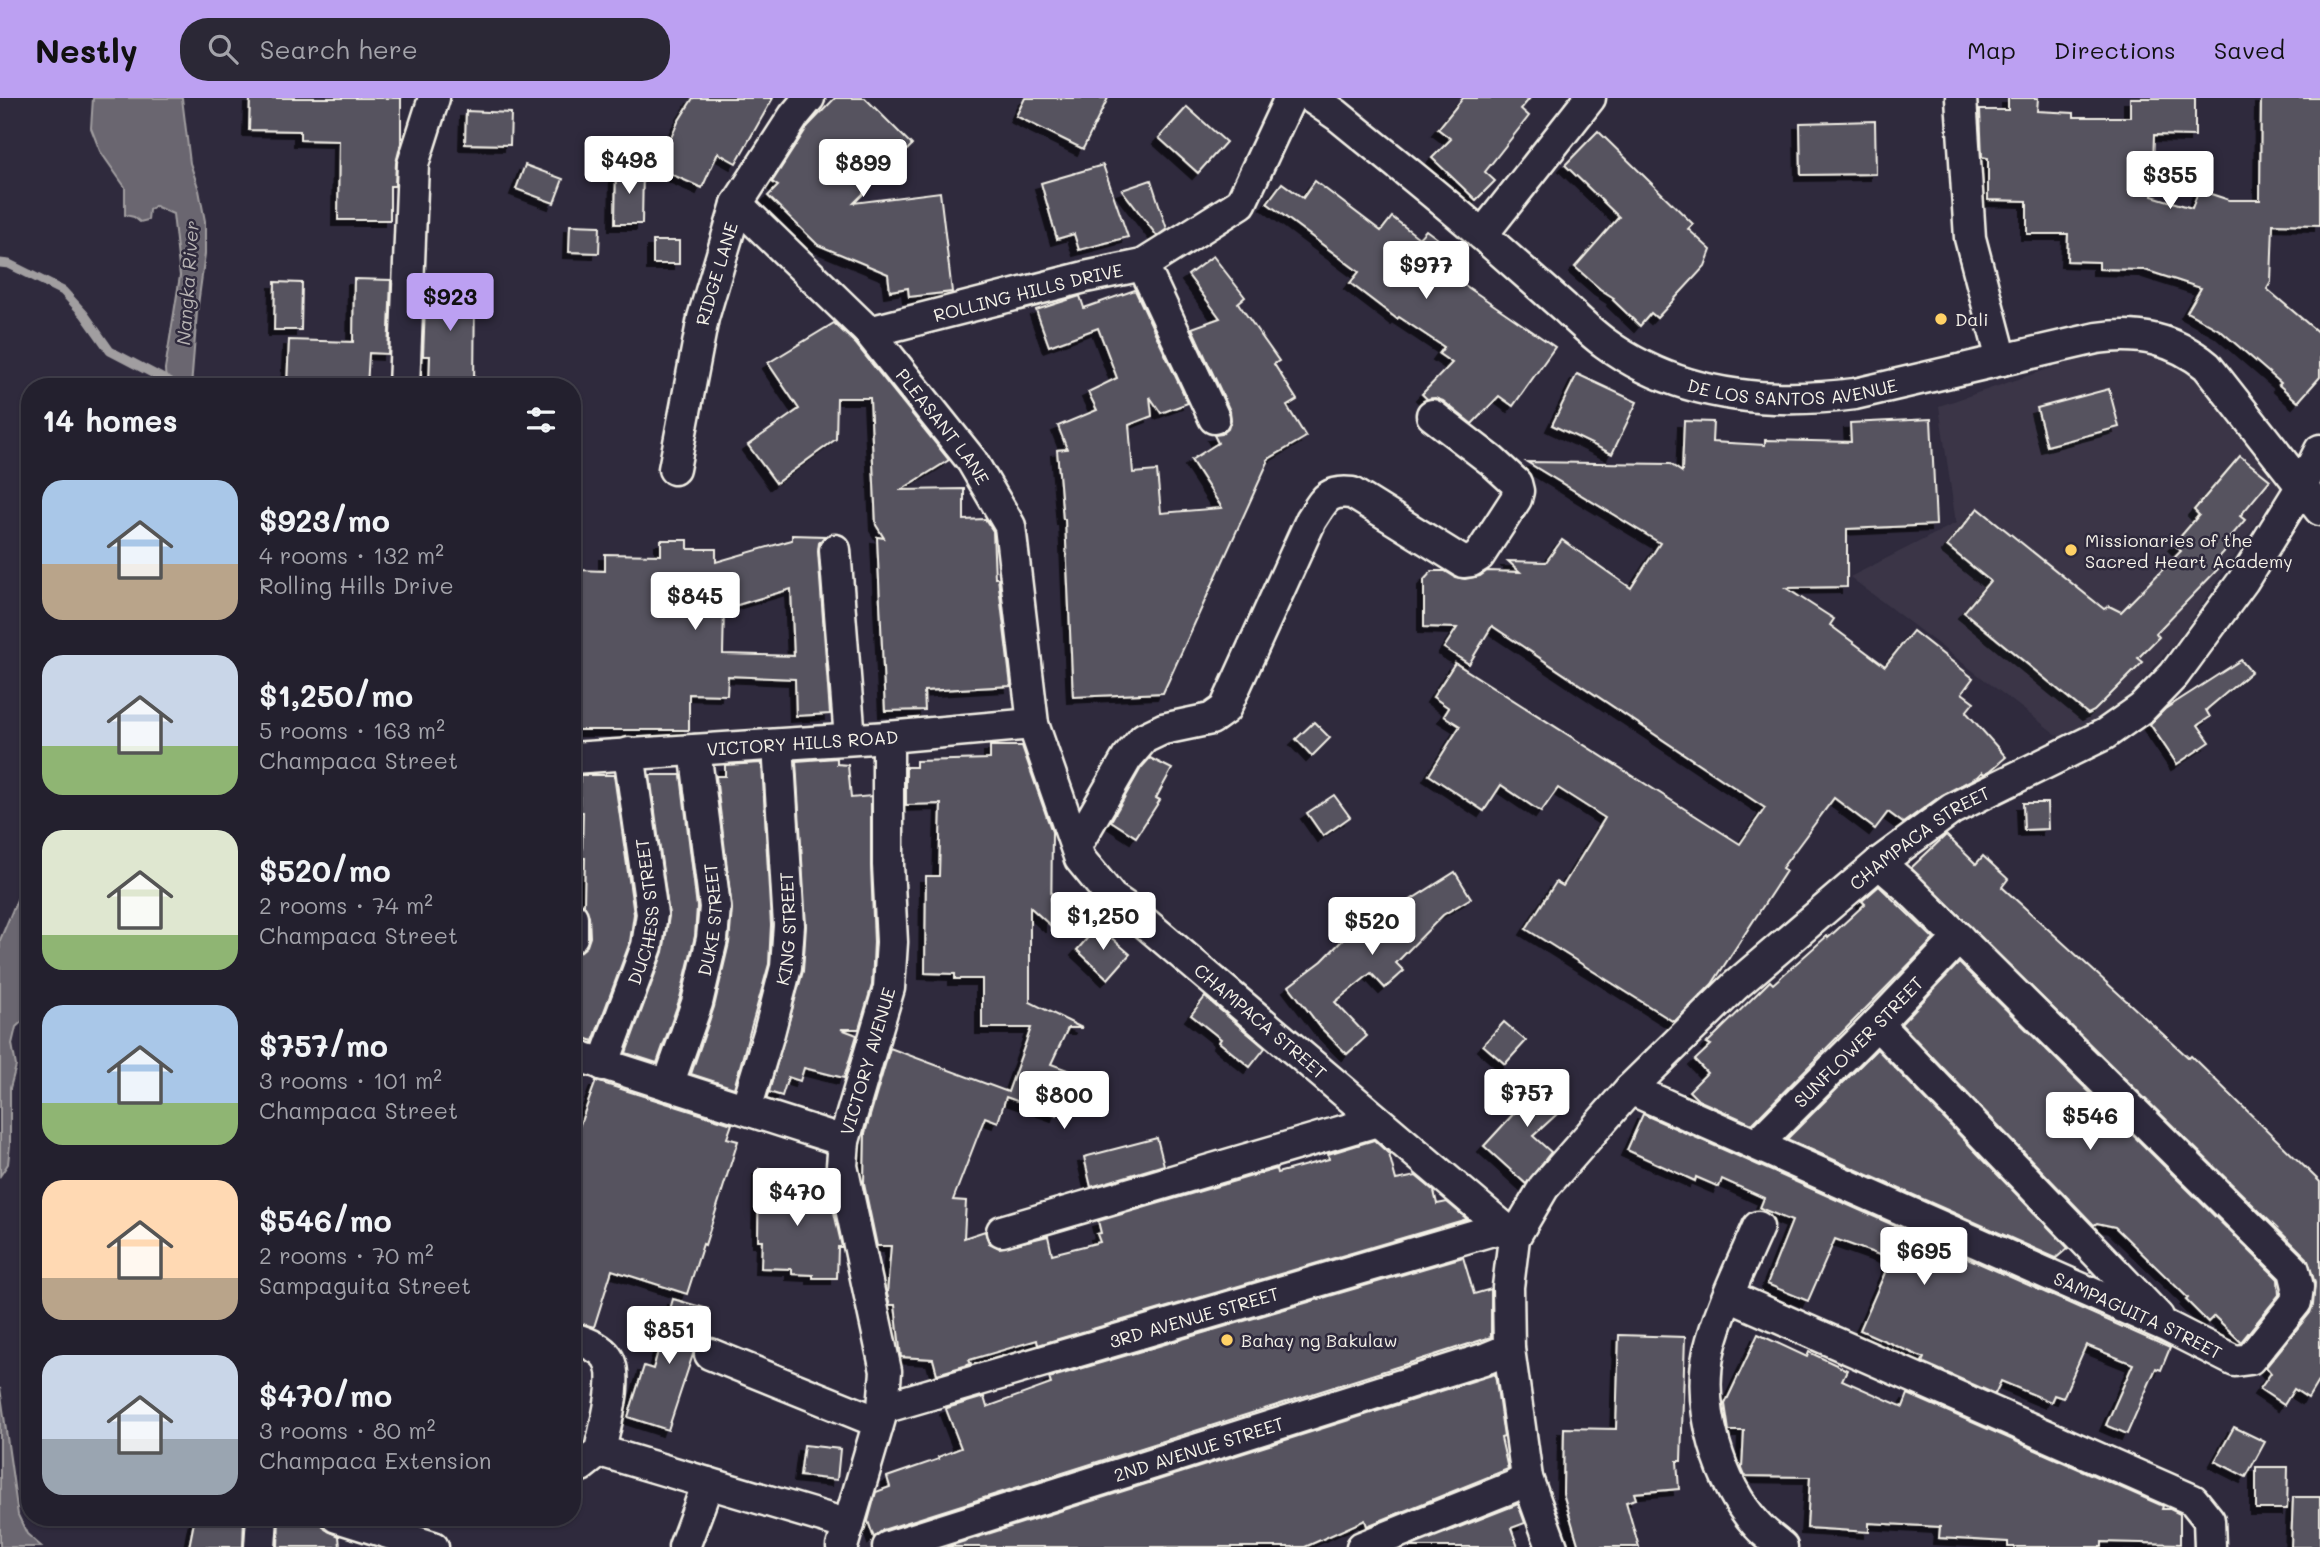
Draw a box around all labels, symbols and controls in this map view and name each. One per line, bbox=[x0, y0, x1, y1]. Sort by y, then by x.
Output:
search box bbox=[180, 18, 670, 81]
text: Nestly bbox=[35, 28, 138, 71]
icon: search bbox=[204, 30, 242, 68]
text: Search here bbox=[260, 32, 418, 66]
text: Map bbox=[1967, 34, 2016, 65]
text: Directions bbox=[2054, 34, 2176, 65]
text: Saved bbox=[2214, 34, 2285, 65]
pin: $498 bbox=[588, 136, 670, 196]
pin: $899 bbox=[822, 140, 904, 199]
text: $498 bbox=[601, 144, 657, 174]
text: $899 bbox=[835, 147, 891, 177]
pin: $355 bbox=[2129, 152, 2211, 211]
text: $355 bbox=[2143, 159, 2197, 189]
street label: RIDGE LANE bbox=[690, 219, 743, 327]
water label: Nangka River bbox=[170, 220, 204, 346]
pin: $977 bbox=[1385, 242, 1467, 301]
text: $977 bbox=[1399, 249, 1453, 279]
street label: ROLLING HILLS DRIVE bbox=[931, 257, 1125, 327]
pin: $923 bbox=[409, 274, 491, 333]
text: $923 bbox=[423, 281, 477, 311]
place label: Dali bbox=[1955, 307, 1989, 331]
marker: Dali bbox=[1933, 311, 1949, 327]
street label: PLEASANT LANE bbox=[891, 363, 995, 489]
street label: DE LOS SANTOS AVENUE bbox=[1685, 373, 1900, 410]
text: 14 homes bbox=[42, 400, 178, 440]
icon: filters bbox=[522, 401, 560, 439]
text: $923/mo bbox=[259, 500, 390, 540]
icon: home bbox=[98, 508, 182, 592]
place label: Missionaries of the Sacred Heart Academy bbox=[2085, 528, 2293, 573]
text: 4 rooms · 132 m² bbox=[259, 540, 444, 570]
marker: Missionaries of the Sacred Heart Academy bbox=[2063, 542, 2079, 558]
text: Rolling Hills Drive bbox=[259, 570, 454, 600]
pin: $845 bbox=[654, 573, 736, 632]
text: $845 bbox=[667, 580, 723, 610]
text: $1,250/mo bbox=[259, 675, 413, 715]
icon: home bbox=[98, 683, 182, 767]
text: 5 rooms · 163 m² bbox=[259, 715, 445, 745]
street label: VICTORY HILLS ROAD bbox=[706, 724, 899, 761]
text: Champaca Street bbox=[259, 745, 458, 775]
street label: CHAMPACA STREET bbox=[1844, 780, 1994, 895]
street label: DUCHESS STREET bbox=[622, 837, 664, 988]
text: $520/mo bbox=[259, 850, 391, 890]
icon: home bbox=[98, 858, 182, 942]
street label: DUKE STREET bbox=[692, 862, 727, 978]
street label: KING STREET bbox=[770, 871, 801, 988]
text: 2 rooms · 74 m² bbox=[259, 890, 433, 920]
pin: $1,250 bbox=[1046, 892, 1160, 952]
pin: $520 bbox=[1331, 898, 1413, 957]
text: $1,250 bbox=[1067, 900, 1139, 930]
text: $520 bbox=[1344, 905, 1400, 935]
text: Champaca Street bbox=[259, 920, 458, 950]
street label: CHAMPACA STREET bbox=[1189, 958, 1332, 1084]
street label: SUNFLOWER STREET bbox=[1788, 971, 1928, 1113]
street label: VICTORY AVENUE bbox=[834, 984, 901, 1138]
text: $757/mo bbox=[259, 1025, 388, 1065]
icon: home bbox=[98, 1033, 182, 1117]
text: 3 rooms · 101 m² bbox=[259, 1065, 442, 1095]
pin: $757 bbox=[1486, 1070, 1568, 1129]
pin: $800 bbox=[1023, 1072, 1105, 1131]
text: $757 bbox=[1500, 1077, 1554, 1107]
text: $800 bbox=[1035, 1079, 1093, 1109]
pin: $546 bbox=[2049, 1093, 2131, 1152]
text: Champaca Street bbox=[259, 1095, 458, 1125]
text: $546 bbox=[2062, 1100, 2118, 1130]
pin: $470 bbox=[756, 1168, 838, 1228]
text: $470 bbox=[769, 1176, 825, 1206]
text: $546/mo bbox=[259, 1200, 392, 1240]
icon: home bbox=[98, 1208, 182, 1292]
pin: $695 bbox=[1883, 1228, 1965, 1287]
text: $695 bbox=[1896, 1235, 1952, 1265]
text: 2 rooms · 70 m² bbox=[259, 1240, 434, 1270]
street label: SAMPAGUITA STREET bbox=[2050, 1266, 2226, 1364]
text: Sampaguita Street bbox=[259, 1270, 471, 1300]
street label: 3RD AVENUE STREET bbox=[1106, 1281, 1282, 1353]
pin: $851 bbox=[628, 1306, 710, 1366]
text: $851 bbox=[643, 1314, 695, 1344]
place label: Bahay ng Bakulaw bbox=[1241, 1328, 1398, 1352]
marker: Bahay ng Bakulaw bbox=[1219, 1332, 1235, 1348]
text: $470/mo bbox=[259, 1375, 392, 1415]
icon: home bbox=[98, 1383, 182, 1467]
street label: 2ND AVENUE STREET bbox=[1111, 1411, 1287, 1487]
text: 3 rooms · 80 m² bbox=[259, 1415, 435, 1445]
text: Champaca Extension bbox=[259, 1445, 491, 1475]

